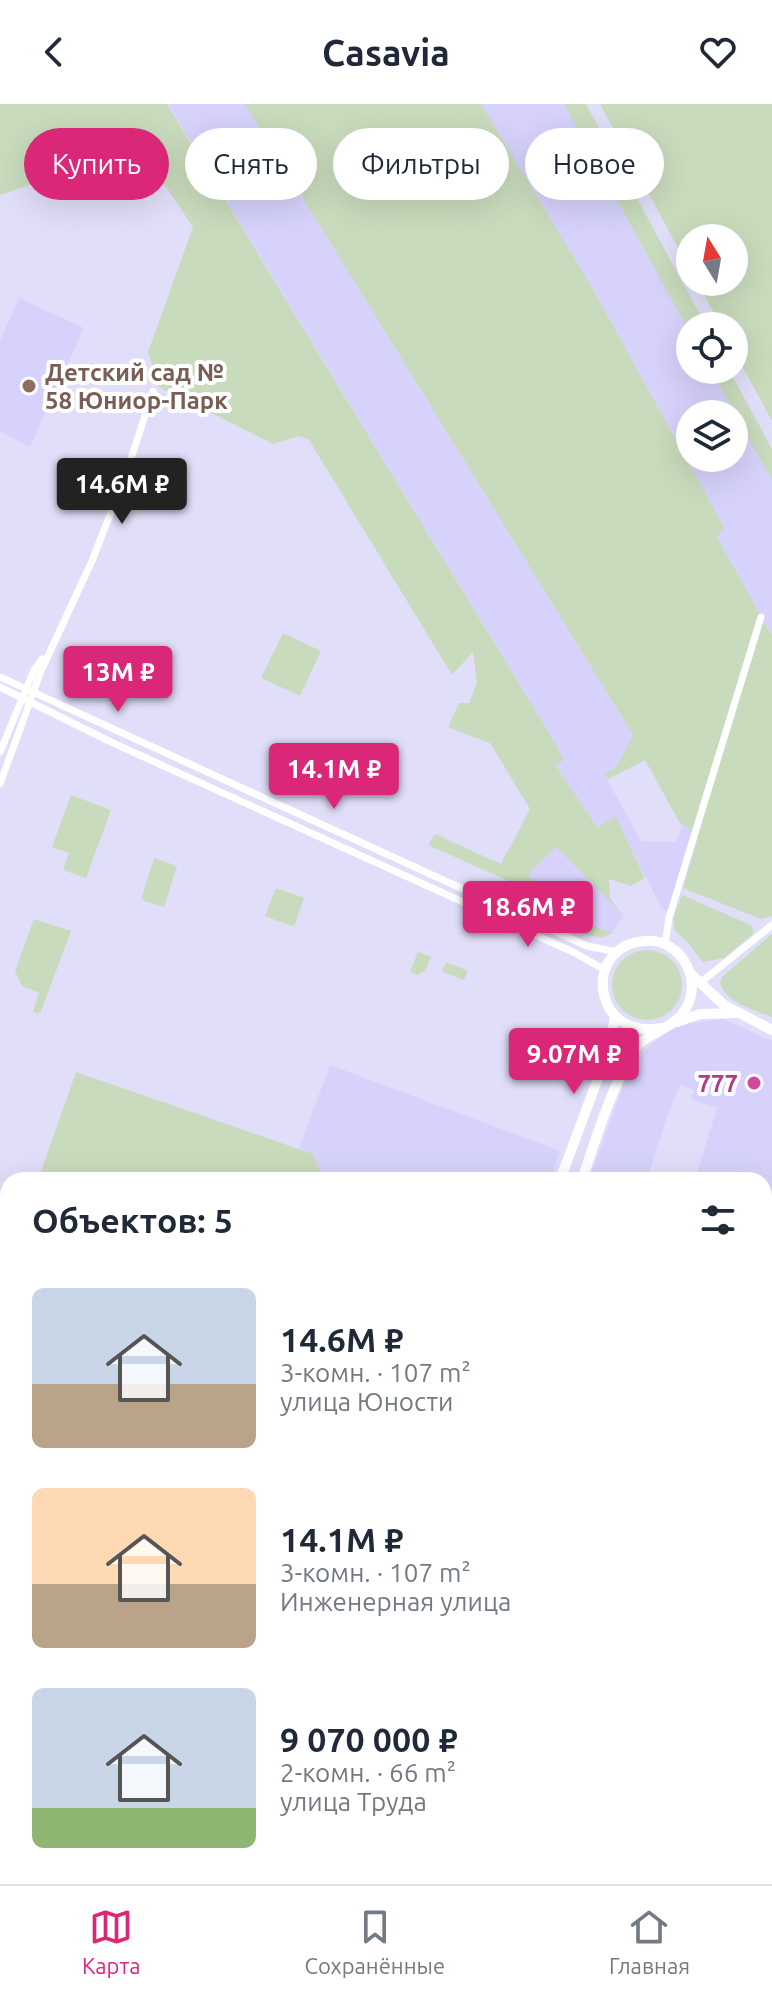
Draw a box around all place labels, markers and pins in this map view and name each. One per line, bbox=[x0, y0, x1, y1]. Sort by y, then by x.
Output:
place label: Детский сад № 58 Юниор-Парк bbox=[45, 359, 228, 414]
marker: Детский сад № 58 Юниор-Парк bbox=[20, 377, 38, 395]
pin: 14.6M ₽ bbox=[48, 458, 196, 526]
pin: 13M ₽ bbox=[62, 646, 174, 714]
pin: 14.1M ₽ bbox=[260, 743, 408, 811]
pin: 18.6M ₽ bbox=[454, 881, 602, 949]
pin: 9.07M ₽ bbox=[500, 1028, 648, 1096]
place label: 777 bbox=[697, 1070, 738, 1097]
marker: 777 bbox=[745, 1074, 763, 1092]

